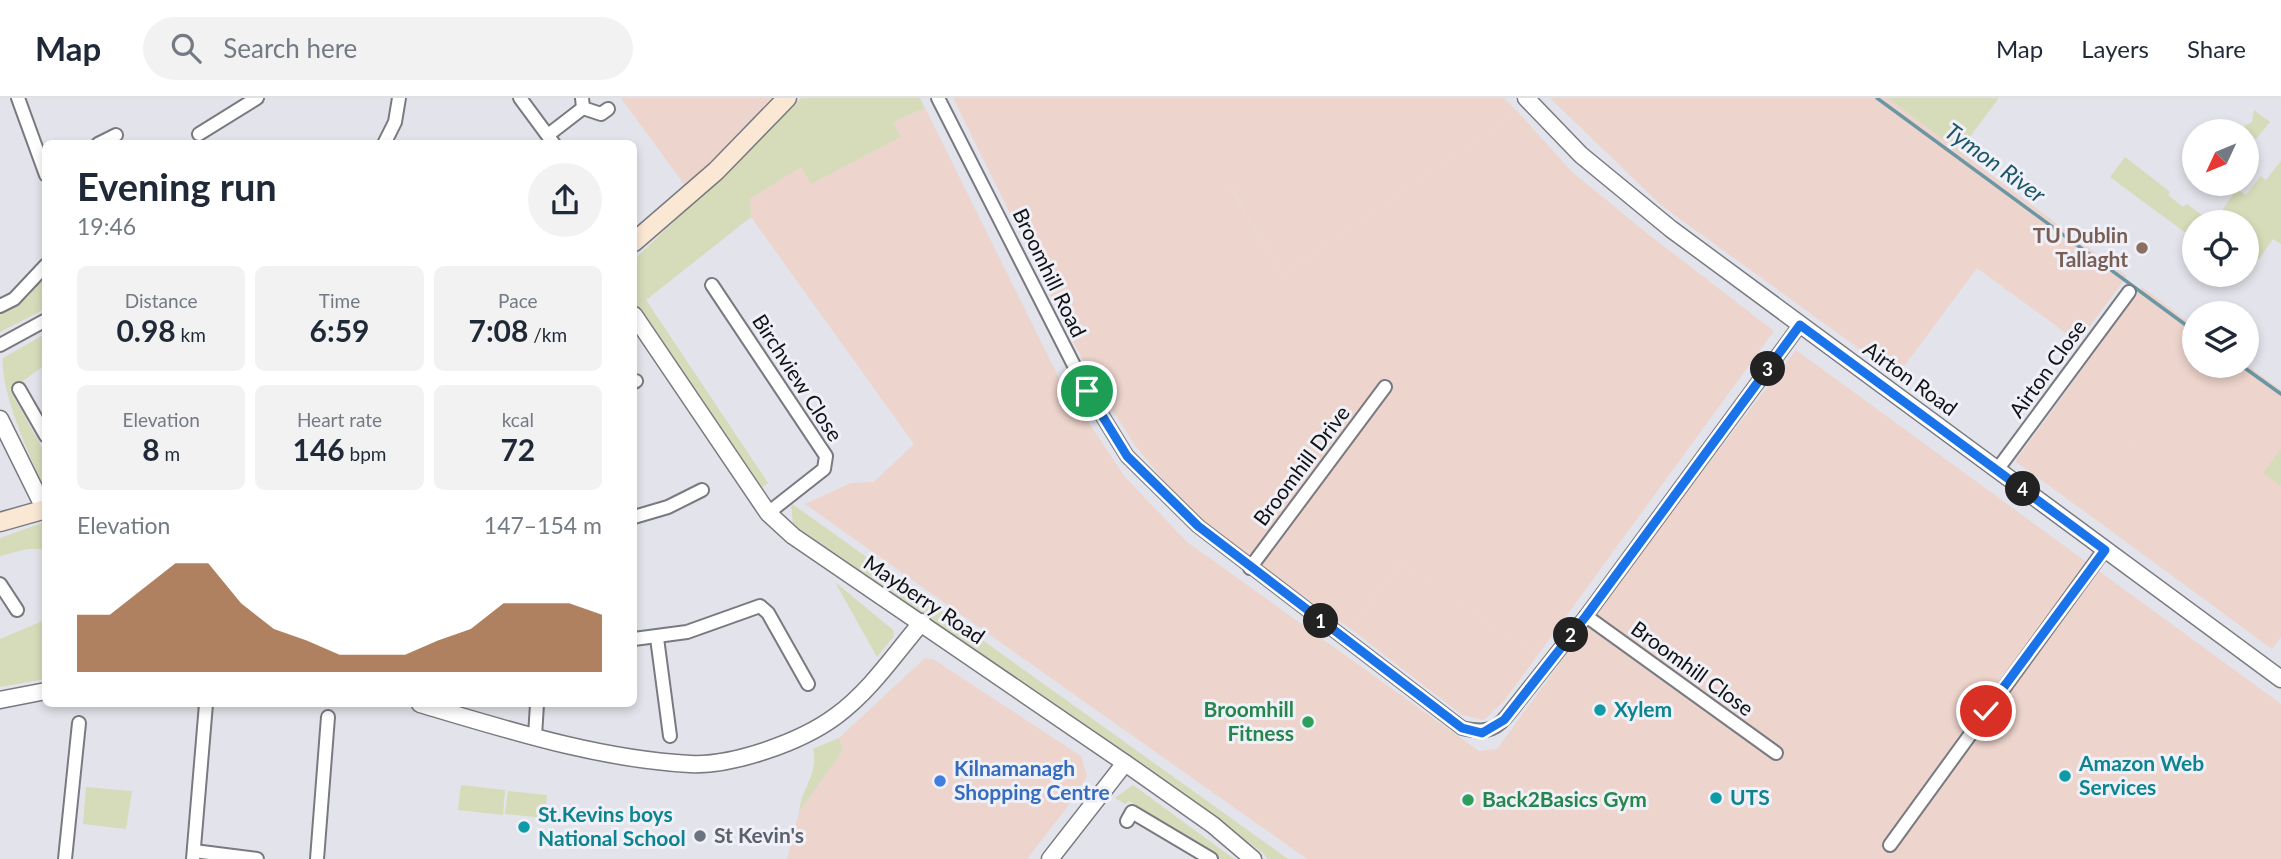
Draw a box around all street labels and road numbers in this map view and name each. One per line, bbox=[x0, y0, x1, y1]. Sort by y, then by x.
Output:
street label: Broomhill Road bbox=[1008, 204, 1092, 341]
street label: Birchview Close bbox=[748, 309, 849, 445]
street label: Airton Close bbox=[2003, 314, 2091, 422]
street label: Airton Road bbox=[1859, 335, 1963, 420]
street label: Broomhill Drive bbox=[1248, 400, 1354, 530]
street label: Mayberry Road bbox=[860, 549, 990, 648]
street label: Broomhill Close bbox=[1627, 615, 1759, 720]

